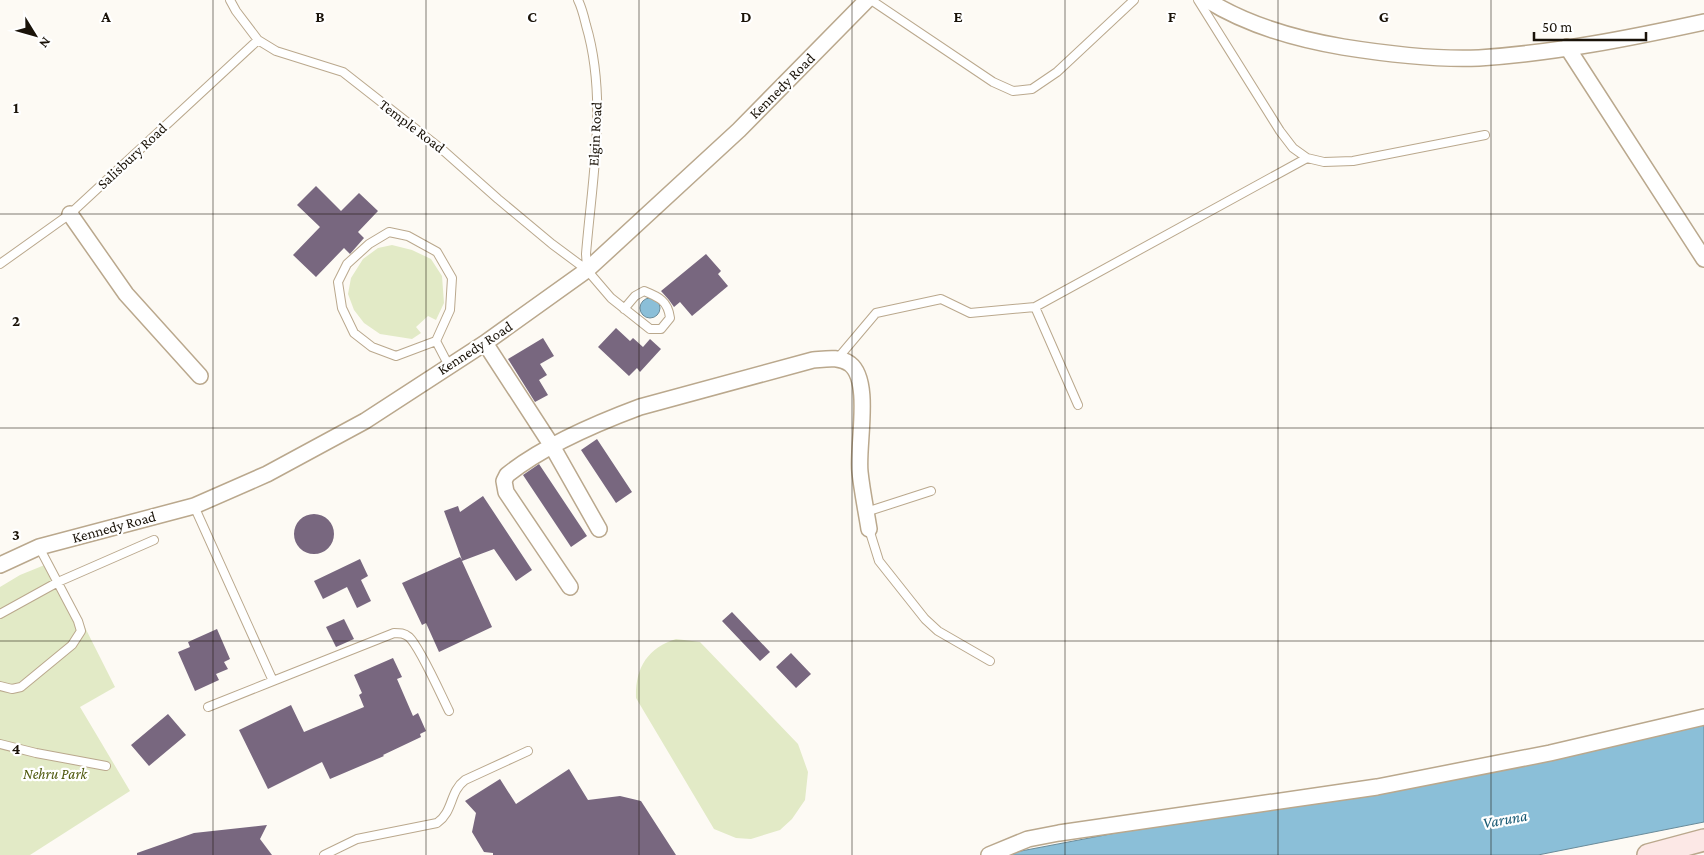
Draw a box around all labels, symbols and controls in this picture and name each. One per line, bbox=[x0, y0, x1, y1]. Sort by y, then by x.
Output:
text: A bbox=[100, 8, 111, 25]
text: B bbox=[315, 8, 325, 25]
text: C bbox=[527, 8, 537, 25]
text: D bbox=[740, 8, 752, 25]
text: E bbox=[953, 8, 963, 25]
text: F bbox=[1168, 8, 1177, 25]
text: G bbox=[1379, 8, 1389, 25]
north arrow bbox=[10, 10, 60, 60]
scale bar bbox=[1534, 10, 1646, 42]
text: 50 m bbox=[1542, 19, 1572, 35]
text: N bbox=[36, 34, 55, 52]
street label: Kennedy Road bbox=[746, 50, 819, 123]
street label: Temple Road bbox=[375, 96, 448, 157]
text: 1 bbox=[13, 99, 19, 116]
street label: Elgin Road bbox=[585, 101, 606, 167]
street label: Salisbury Road bbox=[94, 120, 171, 193]
text: 2 bbox=[12, 312, 20, 329]
street label: Kennedy Road bbox=[435, 318, 516, 379]
street label: Kennedy Road bbox=[71, 508, 158, 547]
text: 3 bbox=[12, 526, 20, 543]
text: 4 bbox=[12, 740, 21, 757]
park label: Nehru Park bbox=[23, 766, 89, 782]
water label: Varuna bbox=[1481, 807, 1529, 831]

